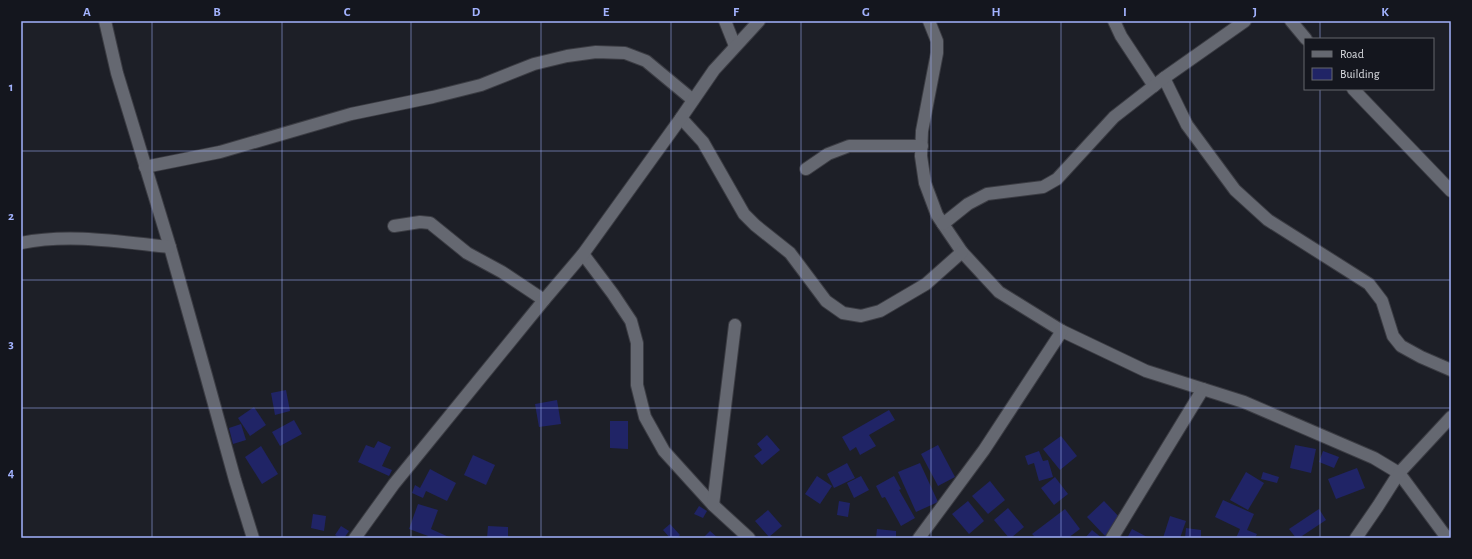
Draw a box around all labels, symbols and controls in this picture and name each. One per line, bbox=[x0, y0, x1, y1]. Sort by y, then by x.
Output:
text: A bbox=[83, 6, 91, 19]
text: B bbox=[213, 6, 221, 19]
text: C bbox=[344, 6, 351, 19]
text: D bbox=[472, 6, 481, 19]
text: E bbox=[603, 6, 610, 19]
text: F bbox=[733, 6, 740, 19]
text: G bbox=[862, 6, 870, 19]
text: H bbox=[991, 6, 1001, 19]
text: I bbox=[1123, 6, 1127, 19]
text: J bbox=[1253, 6, 1257, 19]
text: K bbox=[1381, 6, 1389, 19]
legend bbox=[1304, 38, 1434, 90]
text: Road bbox=[1340, 48, 1364, 60]
text: Building bbox=[1340, 68, 1380, 80]
text: 1 bbox=[9, 81, 13, 94]
text: 2 bbox=[8, 210, 14, 223]
text: 3 bbox=[8, 338, 14, 351]
text: 4 bbox=[8, 467, 15, 480]

